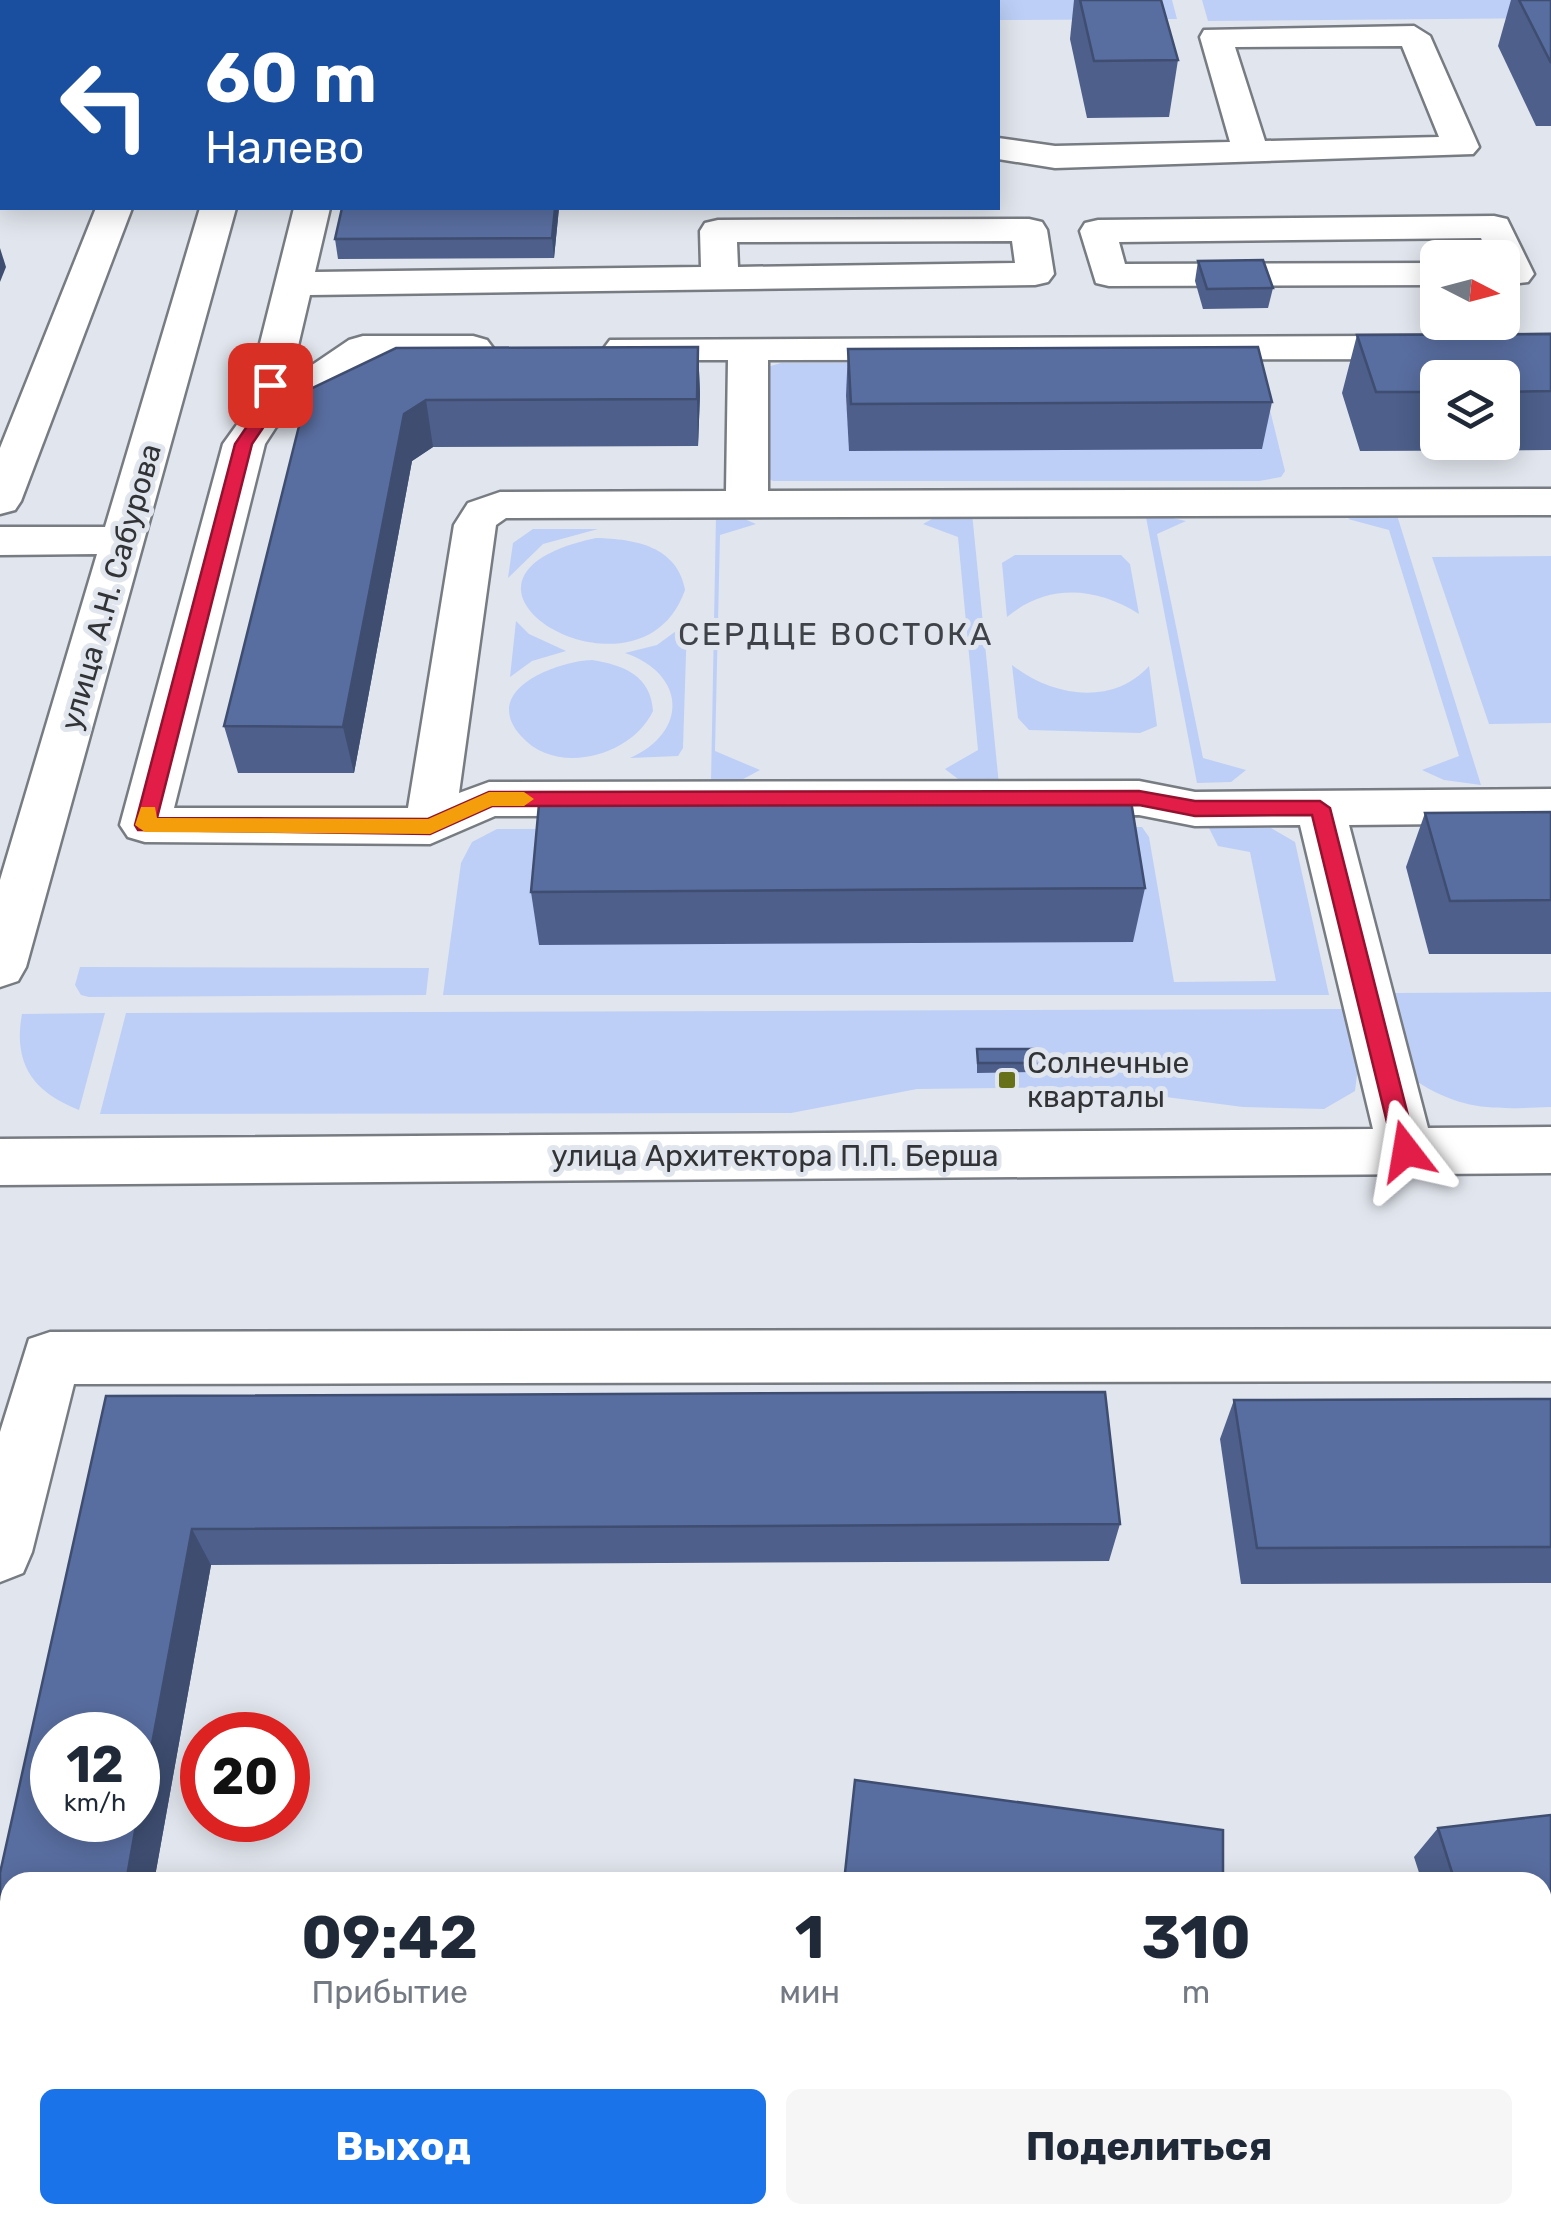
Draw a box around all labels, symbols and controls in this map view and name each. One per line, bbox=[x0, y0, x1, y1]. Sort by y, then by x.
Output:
text: 60 m bbox=[205, 37, 377, 120]
icon: left bbox=[40, 40, 170, 170]
text: Налево bbox=[205, 121, 364, 174]
north arrow bbox=[1420, 240, 1520, 340]
map controls bbox=[1420, 240, 1520, 460]
pin bbox=[228, 343, 313, 428]
icon: arrive bbox=[243, 358, 298, 413]
button: layers bbox=[1420, 360, 1520, 460]
street label: улица А.Н. Сабурова bbox=[53, 440, 169, 734]
district label: СЕРДЦЕ ВОСТОКА bbox=[678, 615, 994, 653]
place label: Солнечные кварталы bbox=[1027, 1045, 1189, 1115]
marker: Солнечные кварталы bbox=[996, 1069, 1018, 1091]
position arrow bbox=[1354, 1099, 1458, 1203]
street label: улица Архитектора П.П. Берша bbox=[551, 1138, 999, 1174]
speed limit sign: 20 bbox=[180, 1712, 310, 1842]
text: 12 bbox=[66, 1735, 124, 1795]
text: km/h bbox=[64, 1788, 126, 1817]
text: 09:42 bbox=[301, 1902, 478, 1973]
text: 1 bbox=[795, 1902, 825, 1973]
text: 310 bbox=[1141, 1902, 1251, 1973]
text: Прибытие bbox=[311, 1973, 468, 2011]
text: мин bbox=[779, 1973, 840, 2011]
text: m bbox=[1182, 1973, 1210, 2011]
button: Выход bbox=[40, 2089, 766, 2204]
button: Поделиться bbox=[786, 2089, 1512, 2204]

